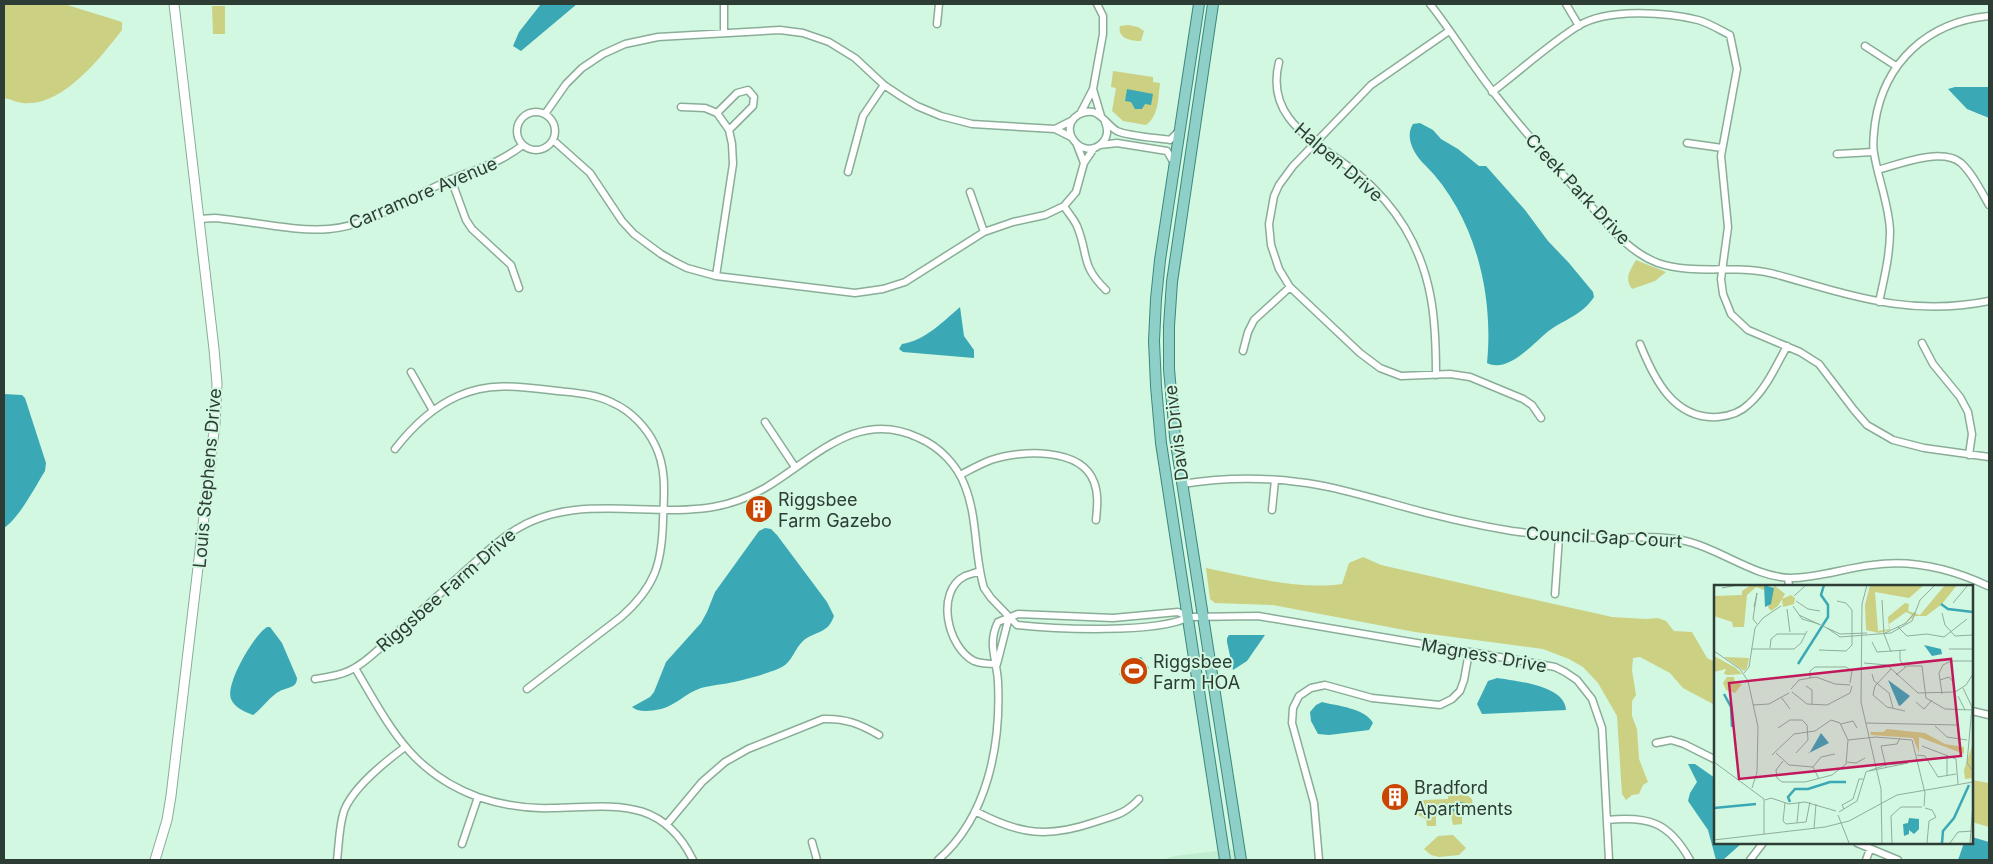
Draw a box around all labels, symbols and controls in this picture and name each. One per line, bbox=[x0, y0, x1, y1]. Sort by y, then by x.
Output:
street label: Halpen Drive bbox=[1291, 118, 1387, 206]
street label: Creek Park Drive bbox=[1521, 129, 1635, 249]
street label: Carramore Avenue bbox=[346, 152, 500, 234]
street label: Davis Drive bbox=[1160, 384, 1192, 482]
street label: Louis Stephens Drive bbox=[189, 387, 225, 569]
place label: Riggsbee Farm Gazebo bbox=[778, 489, 892, 531]
building icon: Riggsbee Farm Gazebo bbox=[744, 494, 774, 524]
street label: Council Gap Court bbox=[1525, 522, 1683, 552]
street label: Riggsbee Farm Drive bbox=[372, 524, 520, 656]
inset map bbox=[1714, 585, 1973, 844]
street label: Magness Drive bbox=[1420, 634, 1548, 676]
place label: Riggsbee Farm HOA bbox=[1153, 651, 1240, 693]
sports icon: Riggsbee Farm HOA bbox=[1119, 656, 1149, 686]
place label: Bradford Apartments bbox=[1414, 777, 1513, 819]
building icon: Bradford Apartments bbox=[1380, 782, 1410, 812]

